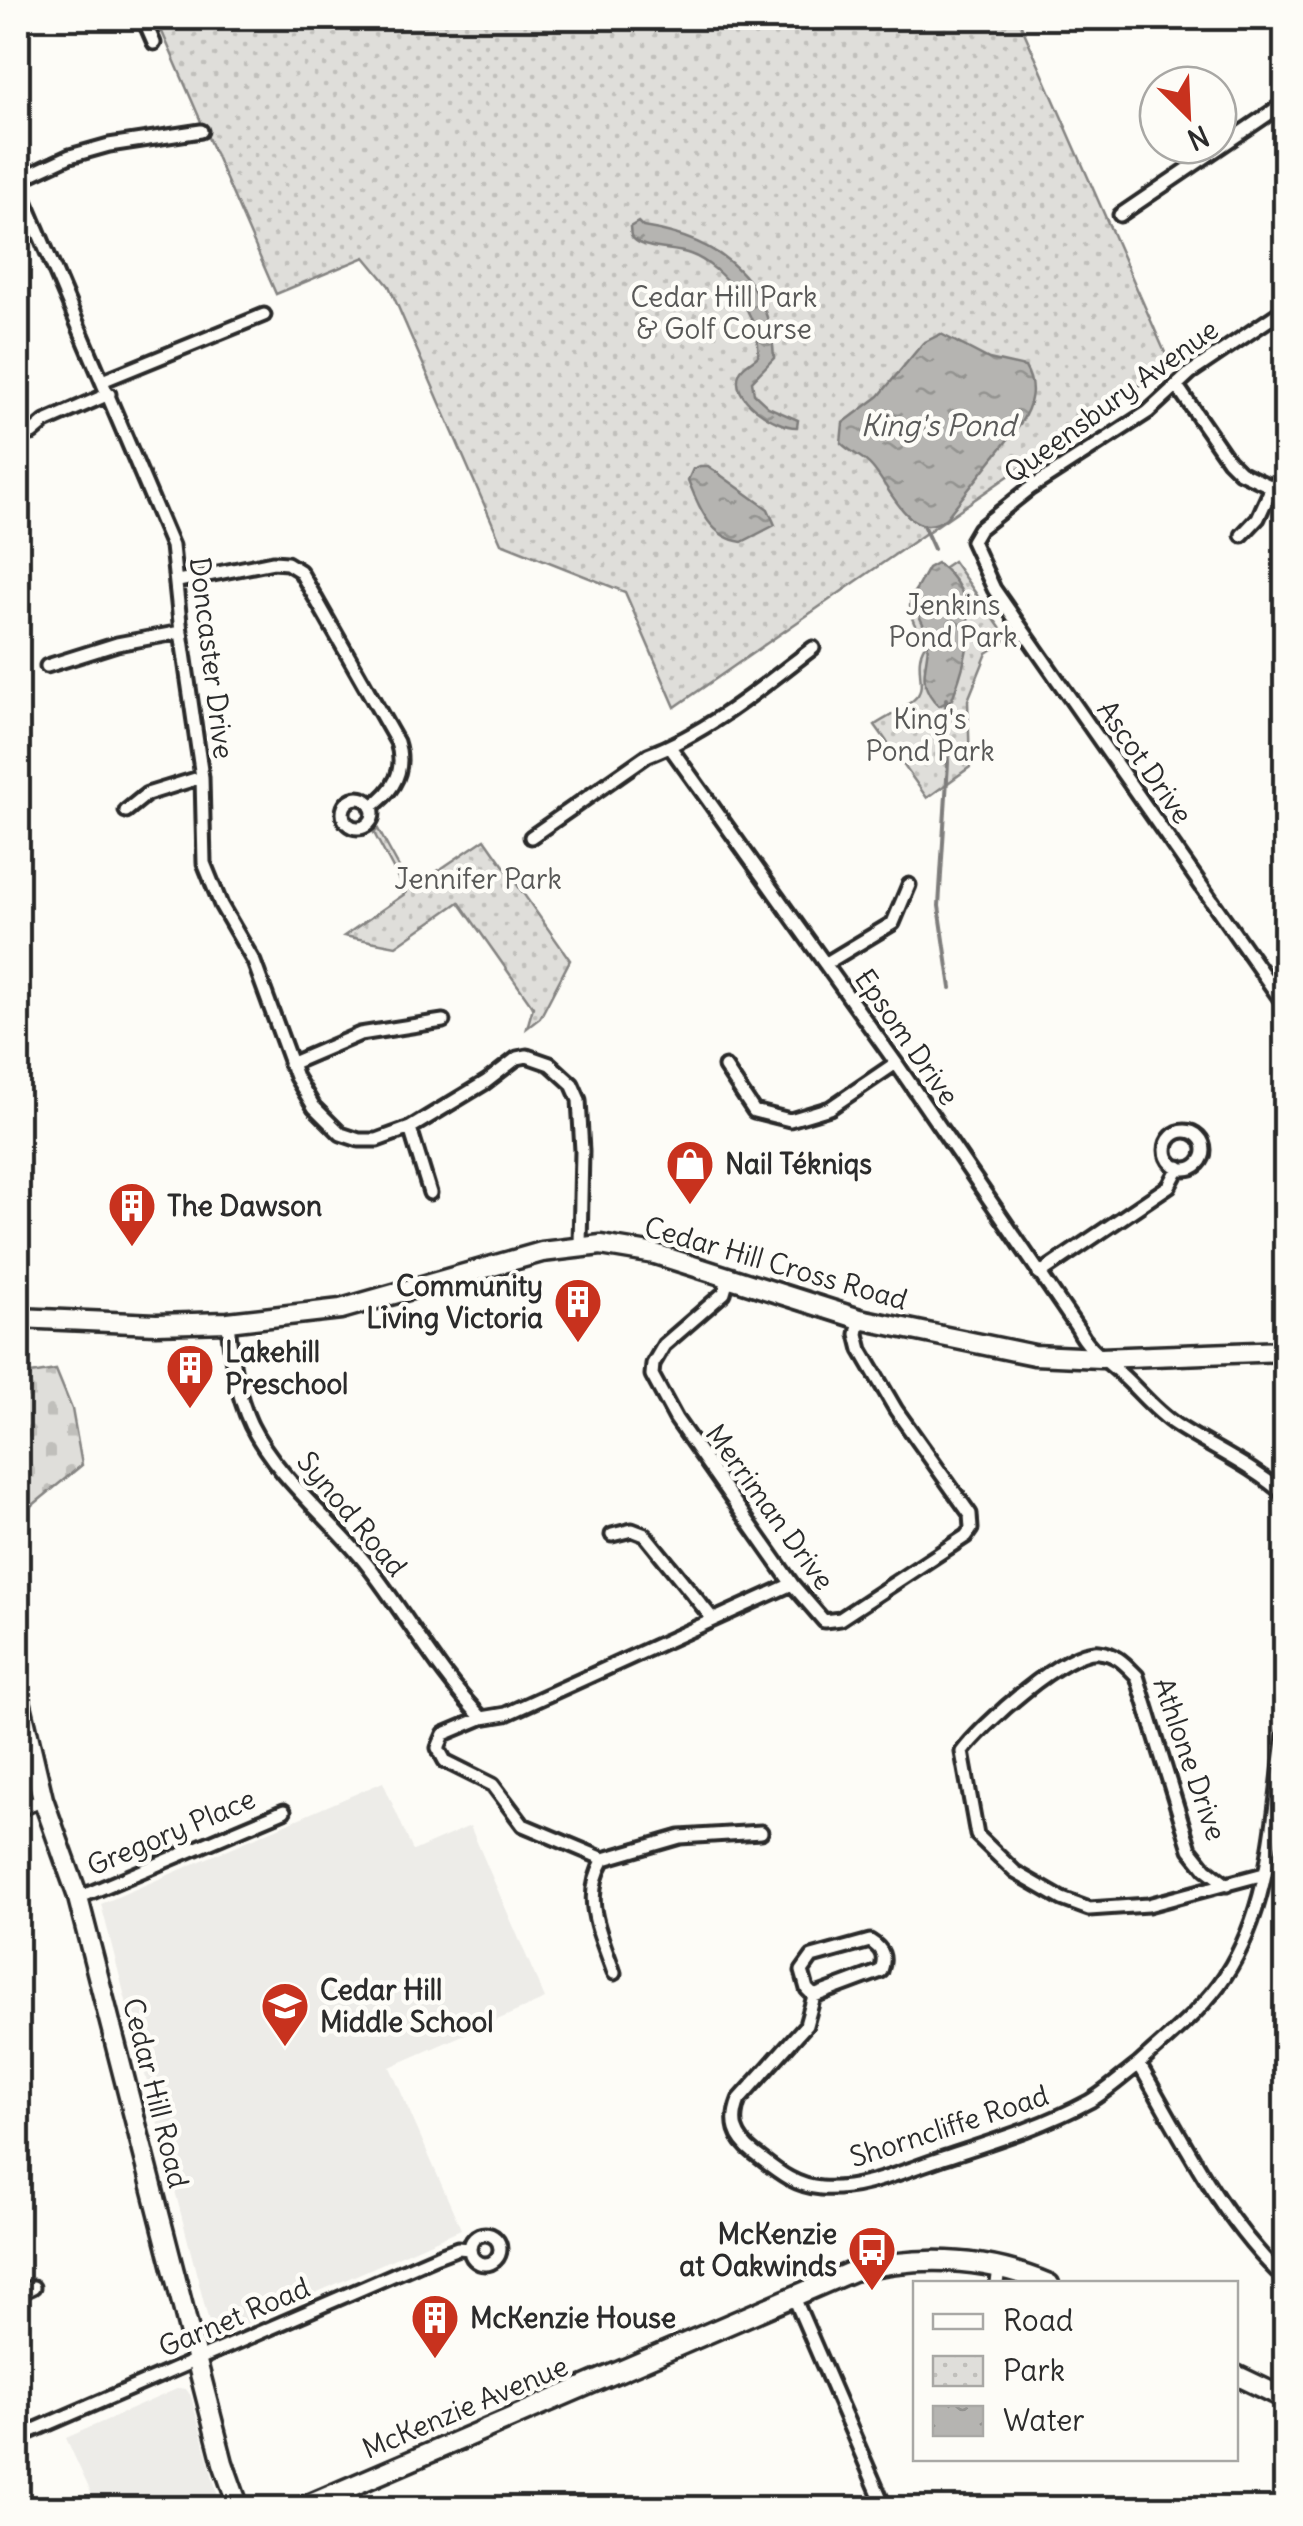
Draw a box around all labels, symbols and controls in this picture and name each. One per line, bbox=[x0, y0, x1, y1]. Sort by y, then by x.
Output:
north arrow bbox=[1138, 65, 1238, 165]
text: N bbox=[1182, 117, 1214, 158]
park label: Cedar Hill Park & Golf Course bbox=[631, 279, 817, 347]
street label: Queensbury Avenue bbox=[997, 311, 1225, 491]
water label: King's Pond bbox=[860, 406, 1019, 444]
street label: Doncaster Drive bbox=[182, 555, 242, 761]
park label: Jenkins Pond Park bbox=[888, 587, 1018, 655]
street label: Ascot Drive bbox=[1089, 693, 1201, 831]
park label: King's Pond Park bbox=[865, 701, 995, 769]
park label: Jennifer Park bbox=[394, 861, 562, 897]
street label: Epsom Drive bbox=[847, 962, 967, 1112]
shop icon: Nail Tékniqs bbox=[664, 1138, 716, 1206]
place label: Nail Tékniqs bbox=[725, 1146, 872, 1182]
building icon: The Dawson bbox=[106, 1180, 158, 1248]
place label: The Dawson bbox=[167, 1188, 322, 1224]
street label: Cedar Hill Cross Road bbox=[640, 1208, 912, 1318]
place label: Community Living Victoria bbox=[366, 1268, 543, 1336]
building icon: Community Living Victoria bbox=[552, 1276, 604, 1344]
place label: Lakehill Preschool bbox=[225, 1334, 348, 1402]
building icon: Lakehill Preschool bbox=[164, 1342, 216, 1410]
street label: Merriman Drive bbox=[698, 1417, 842, 1597]
street label: Synod Road bbox=[289, 1444, 415, 1584]
street label: Athlone Drive bbox=[1145, 1673, 1235, 1845]
street label: Gregory Place bbox=[82, 1780, 260, 1884]
place label: Cedar Hill Middle School bbox=[320, 1972, 494, 2040]
school or university icon: Cedar Hill Middle School bbox=[259, 1980, 311, 2048]
street label: Cedar Hill Road bbox=[115, 1994, 197, 2192]
street label: Shorncliffe Road bbox=[845, 2077, 1053, 2175]
place label: McKenzie at Oakwinds bbox=[679, 2216, 837, 2284]
bus stop icon: McKenzie at Oakwinds bbox=[846, 2224, 898, 2292]
street label: Garnet Road bbox=[153, 2269, 315, 2365]
legend bbox=[913, 2281, 1238, 2461]
building icon: McKenzie House bbox=[409, 2292, 461, 2360]
place label: McKenzie House bbox=[470, 2300, 676, 2336]
text: Road bbox=[1003, 2301, 1073, 2339]
street label: McKenzie Avenue bbox=[357, 2347, 573, 2467]
text: Park bbox=[1003, 2351, 1065, 2389]
text: Water bbox=[1003, 2401, 1085, 2439]

